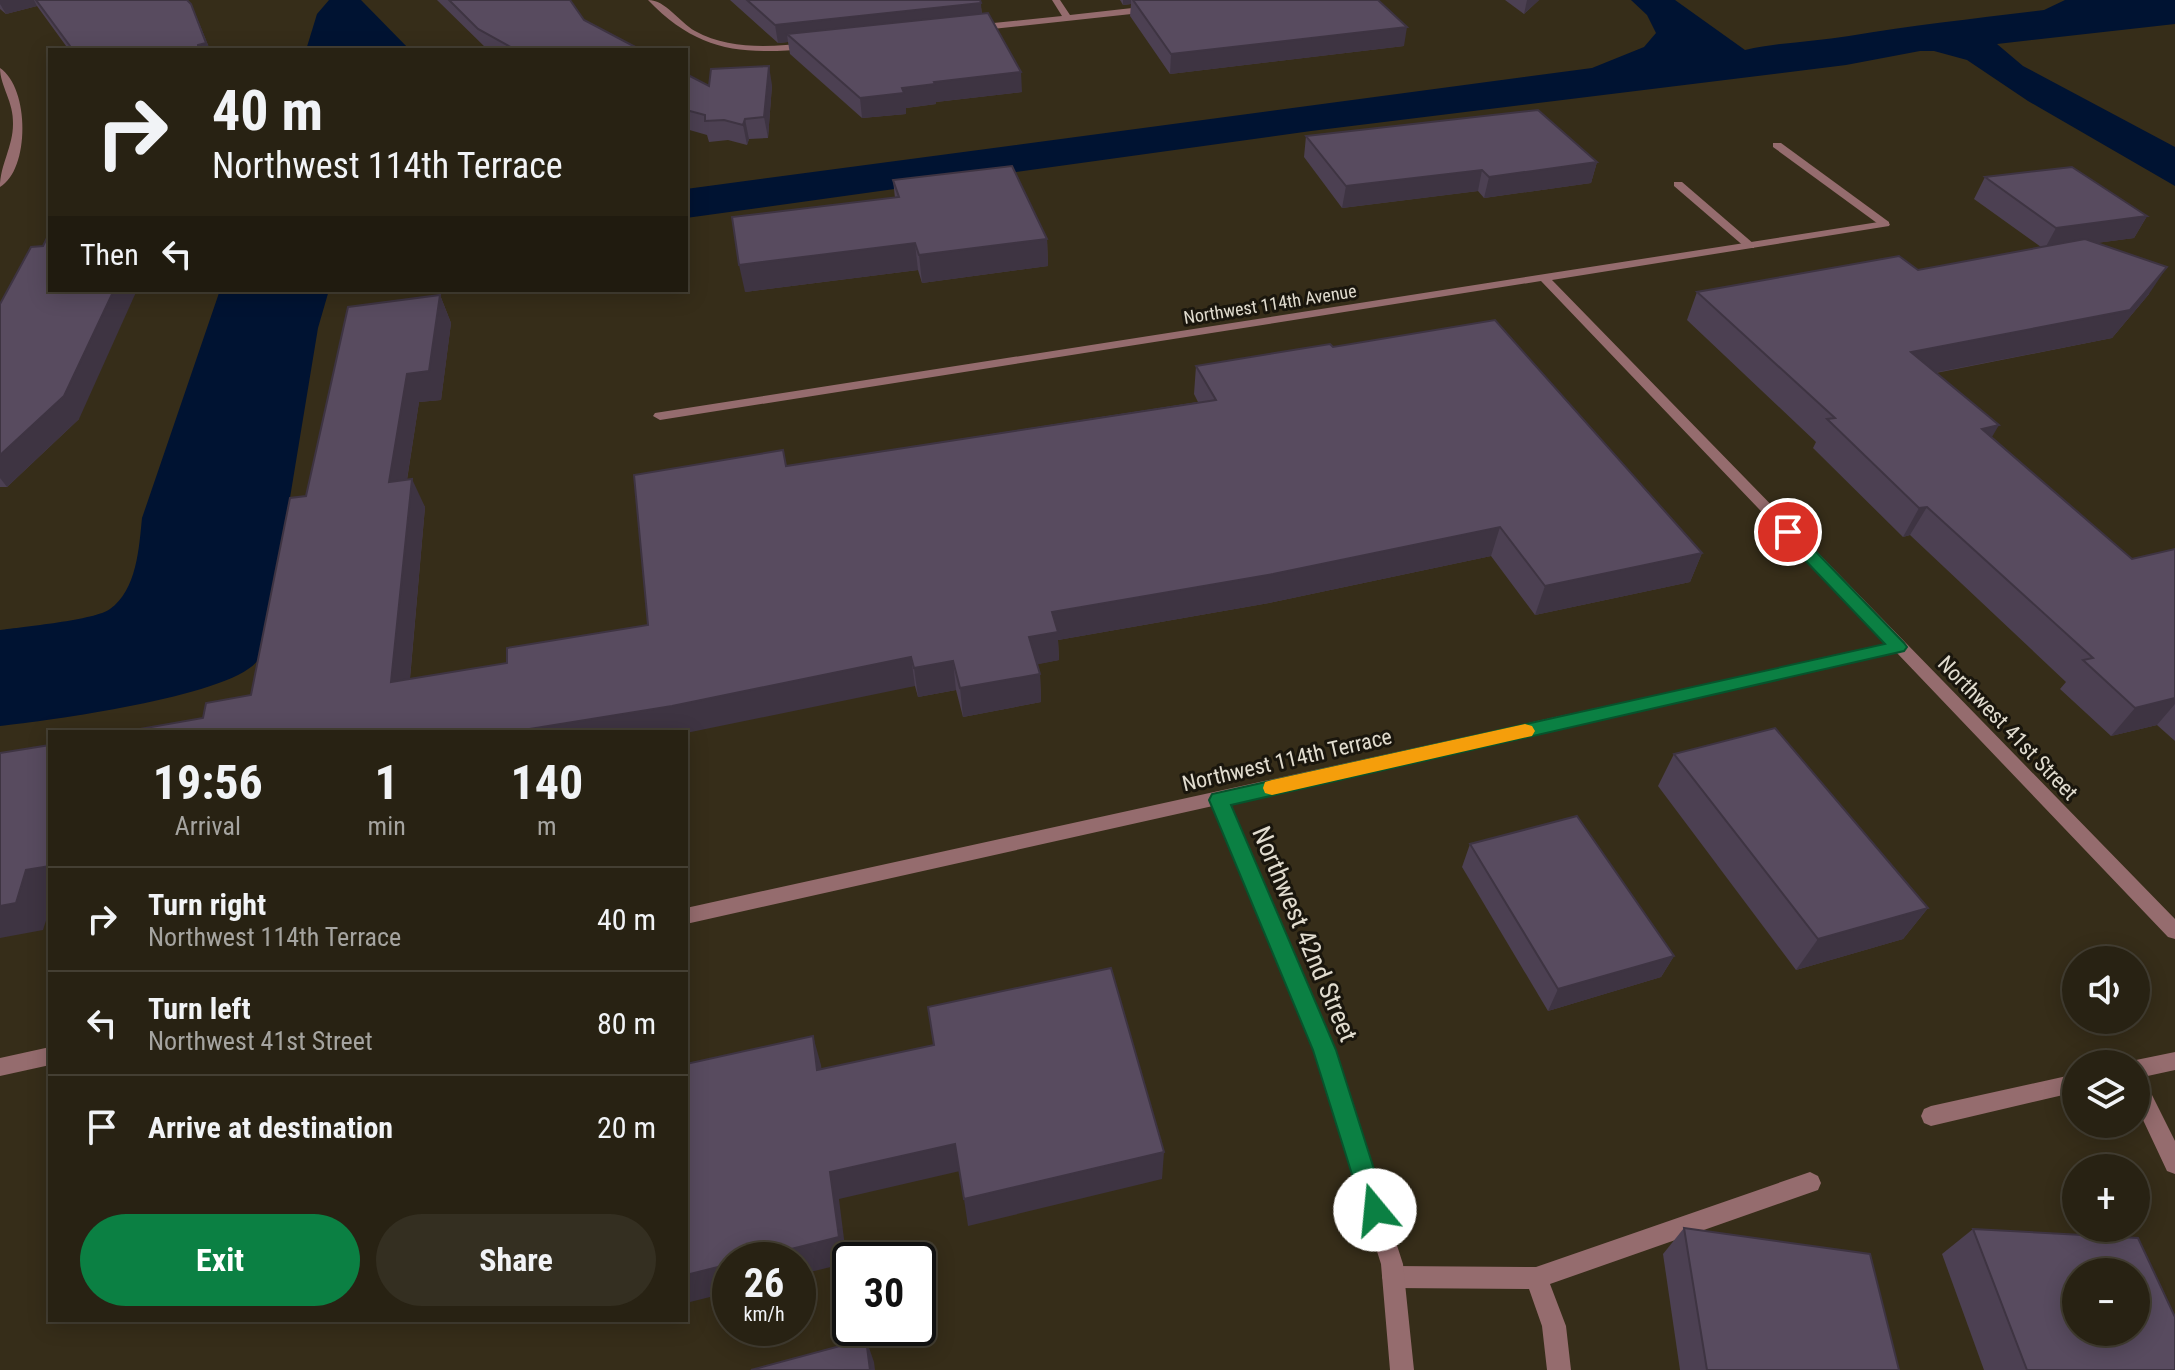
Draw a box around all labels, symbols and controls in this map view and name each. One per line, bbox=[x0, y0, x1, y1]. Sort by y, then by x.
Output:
text: 40 m bbox=[212, 78, 323, 144]
icon: right bbox=[80, 80, 184, 184]
text: Northwest 114th Terrace bbox=[212, 145, 563, 187]
icon: left bbox=[155, 232, 199, 276]
text: Then bbox=[80, 237, 139, 272]
street label: Northwest 114th Avenue bbox=[1182, 280, 1358, 328]
pin bbox=[1754, 498, 1822, 566]
icon: arrive bbox=[1766, 510, 1810, 554]
street label: Northwest 41st Street bbox=[1933, 651, 2083, 805]
street label: Northwest 114th Terrace bbox=[1180, 724, 1394, 796]
text: 19:56 bbox=[153, 754, 263, 811]
text: 1 bbox=[375, 754, 399, 811]
text: 140 bbox=[510, 754, 583, 811]
text: Arrival bbox=[175, 811, 241, 841]
text: min bbox=[368, 811, 406, 841]
text: m bbox=[537, 811, 557, 841]
street label: Northwest 42nd Street bbox=[1246, 822, 1364, 1046]
text: Turn right bbox=[148, 887, 266, 922]
icon: right bbox=[80, 897, 124, 941]
text: 40 m bbox=[597, 902, 656, 937]
text: Northwest 114th Terrace bbox=[148, 922, 401, 952]
map controls bbox=[2062, 946, 2150, 1346]
button: sound bbox=[2062, 946, 2150, 1034]
text: Turn left bbox=[148, 991, 251, 1026]
icon: left bbox=[80, 1001, 124, 1045]
text: 80 m bbox=[597, 1006, 656, 1041]
text: Northwest 41st Street bbox=[148, 1026, 373, 1056]
button: layers bbox=[2062, 1050, 2150, 1138]
icon: arrive bbox=[80, 1105, 124, 1149]
text: Arrive at destination bbox=[148, 1110, 393, 1145]
text: 20 m bbox=[597, 1110, 656, 1145]
button: + bbox=[2062, 1154, 2150, 1242]
position arrow bbox=[1333, 1168, 1417, 1252]
button: Exit bbox=[80, 1214, 360, 1306]
button: Share bbox=[376, 1214, 656, 1306]
speed limit sign: 30 bbox=[832, 1242, 936, 1346]
button: − bbox=[2062, 1258, 2150, 1346]
text: 26 bbox=[744, 1260, 784, 1307]
text: km/h bbox=[743, 1302, 785, 1326]

